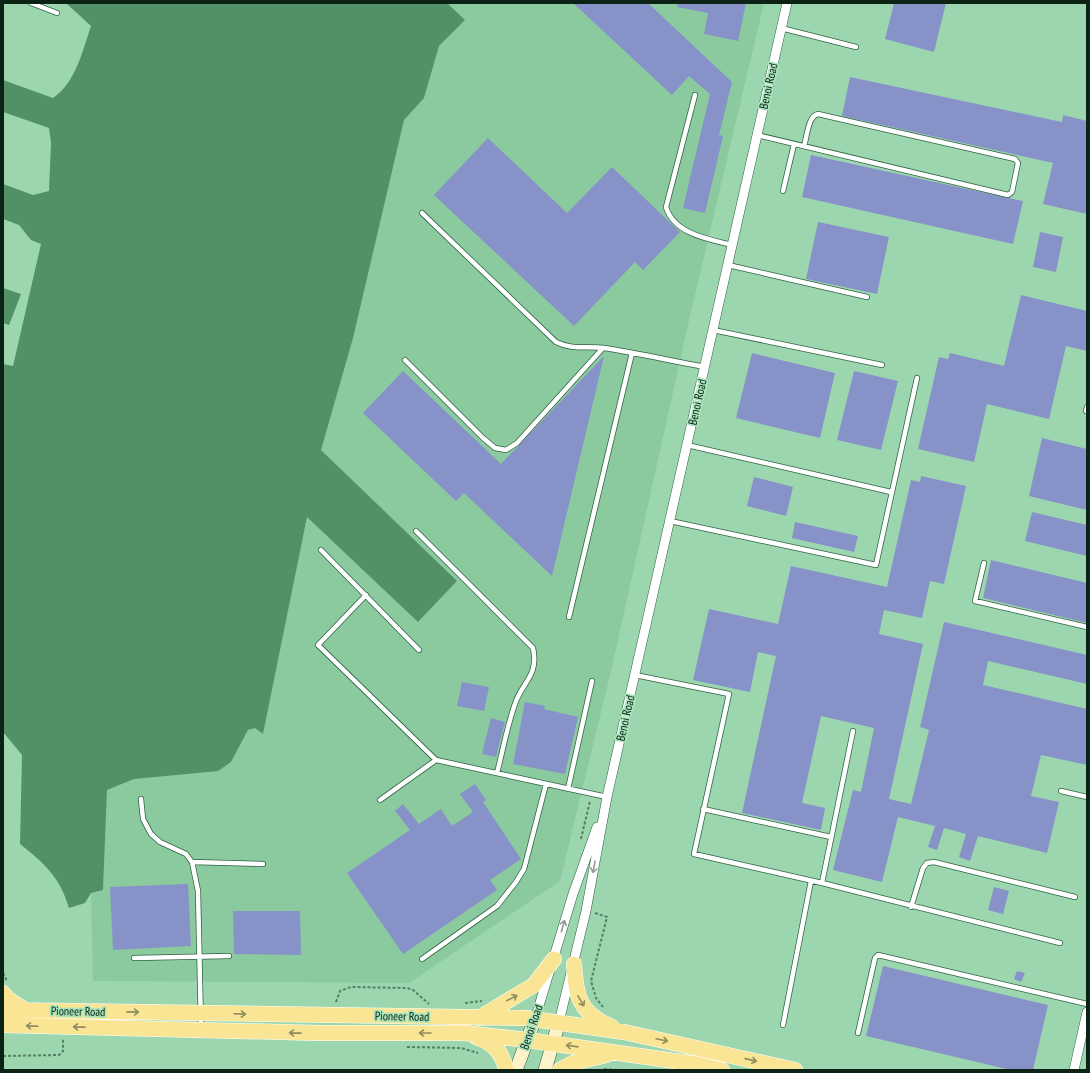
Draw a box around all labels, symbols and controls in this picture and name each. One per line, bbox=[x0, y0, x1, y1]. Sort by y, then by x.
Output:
street label: Benoi Road bbox=[755, 62, 781, 110]
street label: Benoi Road bbox=[684, 378, 710, 426]
street label: Benoi Road bbox=[612, 694, 638, 742]
one-way arrow bbox=[590, 860, 598, 873]
one-way arrow bbox=[560, 920, 567, 933]
one-way arrow bbox=[506, 994, 518, 1001]
one-way arrow bbox=[578, 995, 586, 1007]
street label: Benoi Road bbox=[516, 1002, 546, 1052]
street label: Pioneer Road bbox=[51, 1003, 105, 1019]
one-way arrow bbox=[126, 1008, 139, 1016]
street label: Pioneer Road bbox=[375, 1008, 429, 1024]
one-way arrow bbox=[233, 1010, 246, 1018]
one-way arrow bbox=[26, 1022, 39, 1030]
one-way arrow bbox=[73, 1023, 86, 1031]
one-way arrow bbox=[289, 1029, 302, 1036]
one-way arrow bbox=[419, 1029, 432, 1037]
one-way arrow bbox=[655, 1037, 668, 1045]
one-way arrow bbox=[566, 1042, 579, 1050]
one-way arrow bbox=[744, 1056, 757, 1064]

